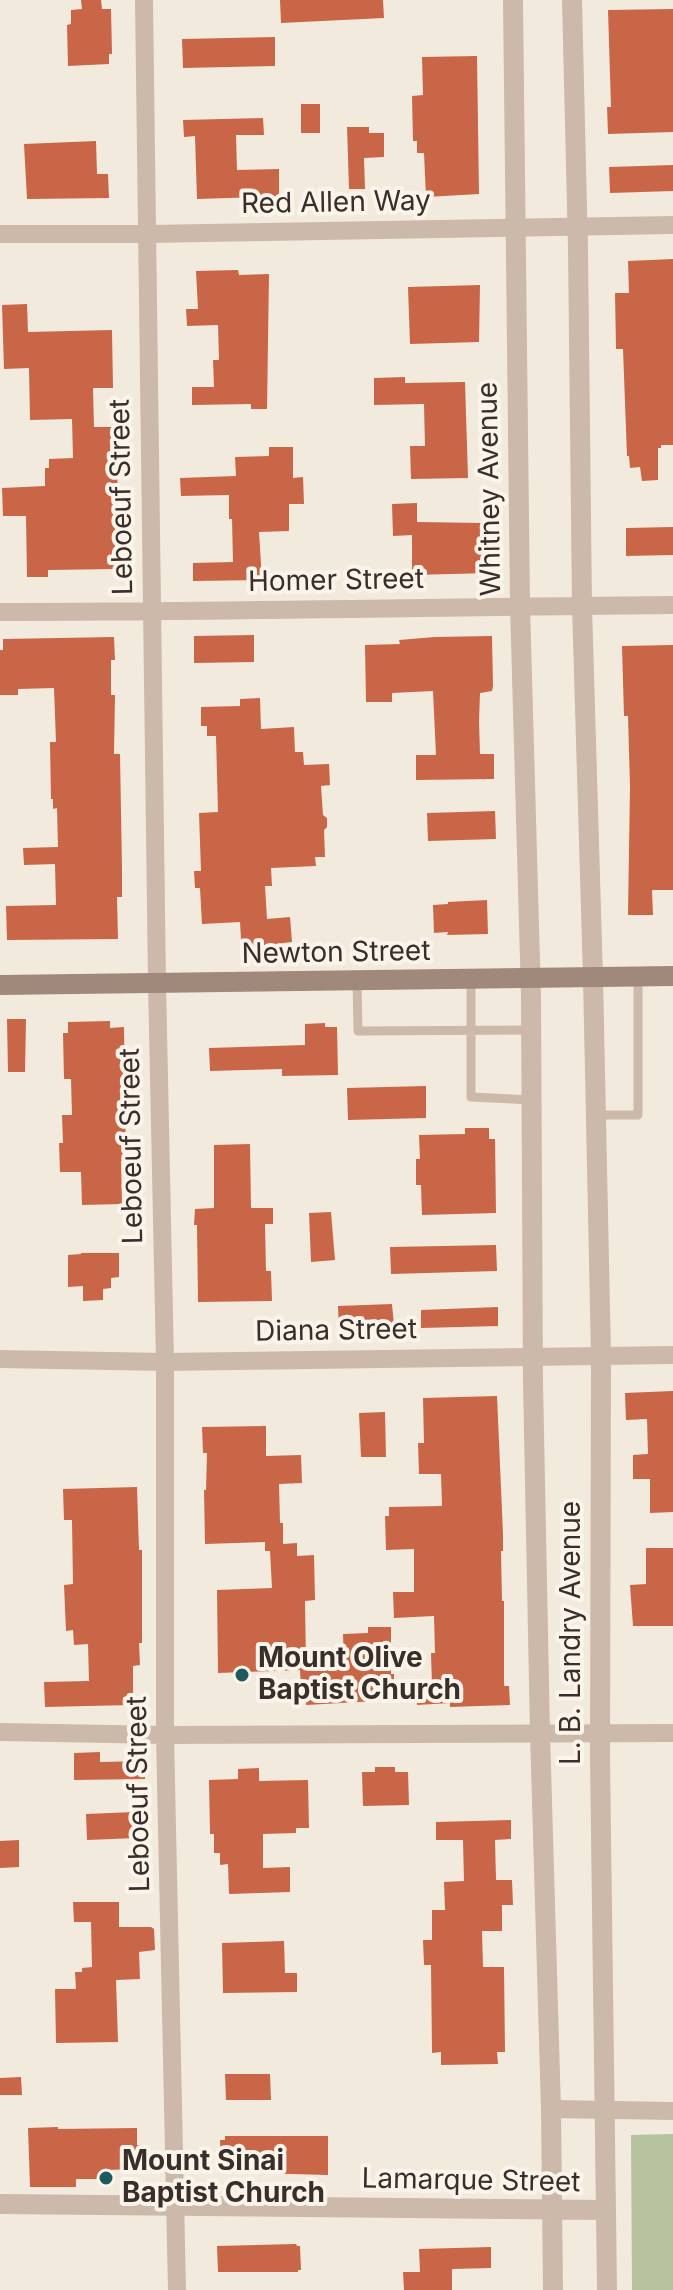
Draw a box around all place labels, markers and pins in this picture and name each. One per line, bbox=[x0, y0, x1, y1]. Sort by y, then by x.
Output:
place label: Mount Olive Baptist Church bbox=[258, 1642, 461, 1708]
marker: Mount Olive Baptist Church bbox=[233, 1666, 251, 1684]
place label: Mount Sinai Baptist Church bbox=[122, 2145, 325, 2211]
marker: Mount Sinai Baptist Church bbox=[97, 2169, 115, 2187]

